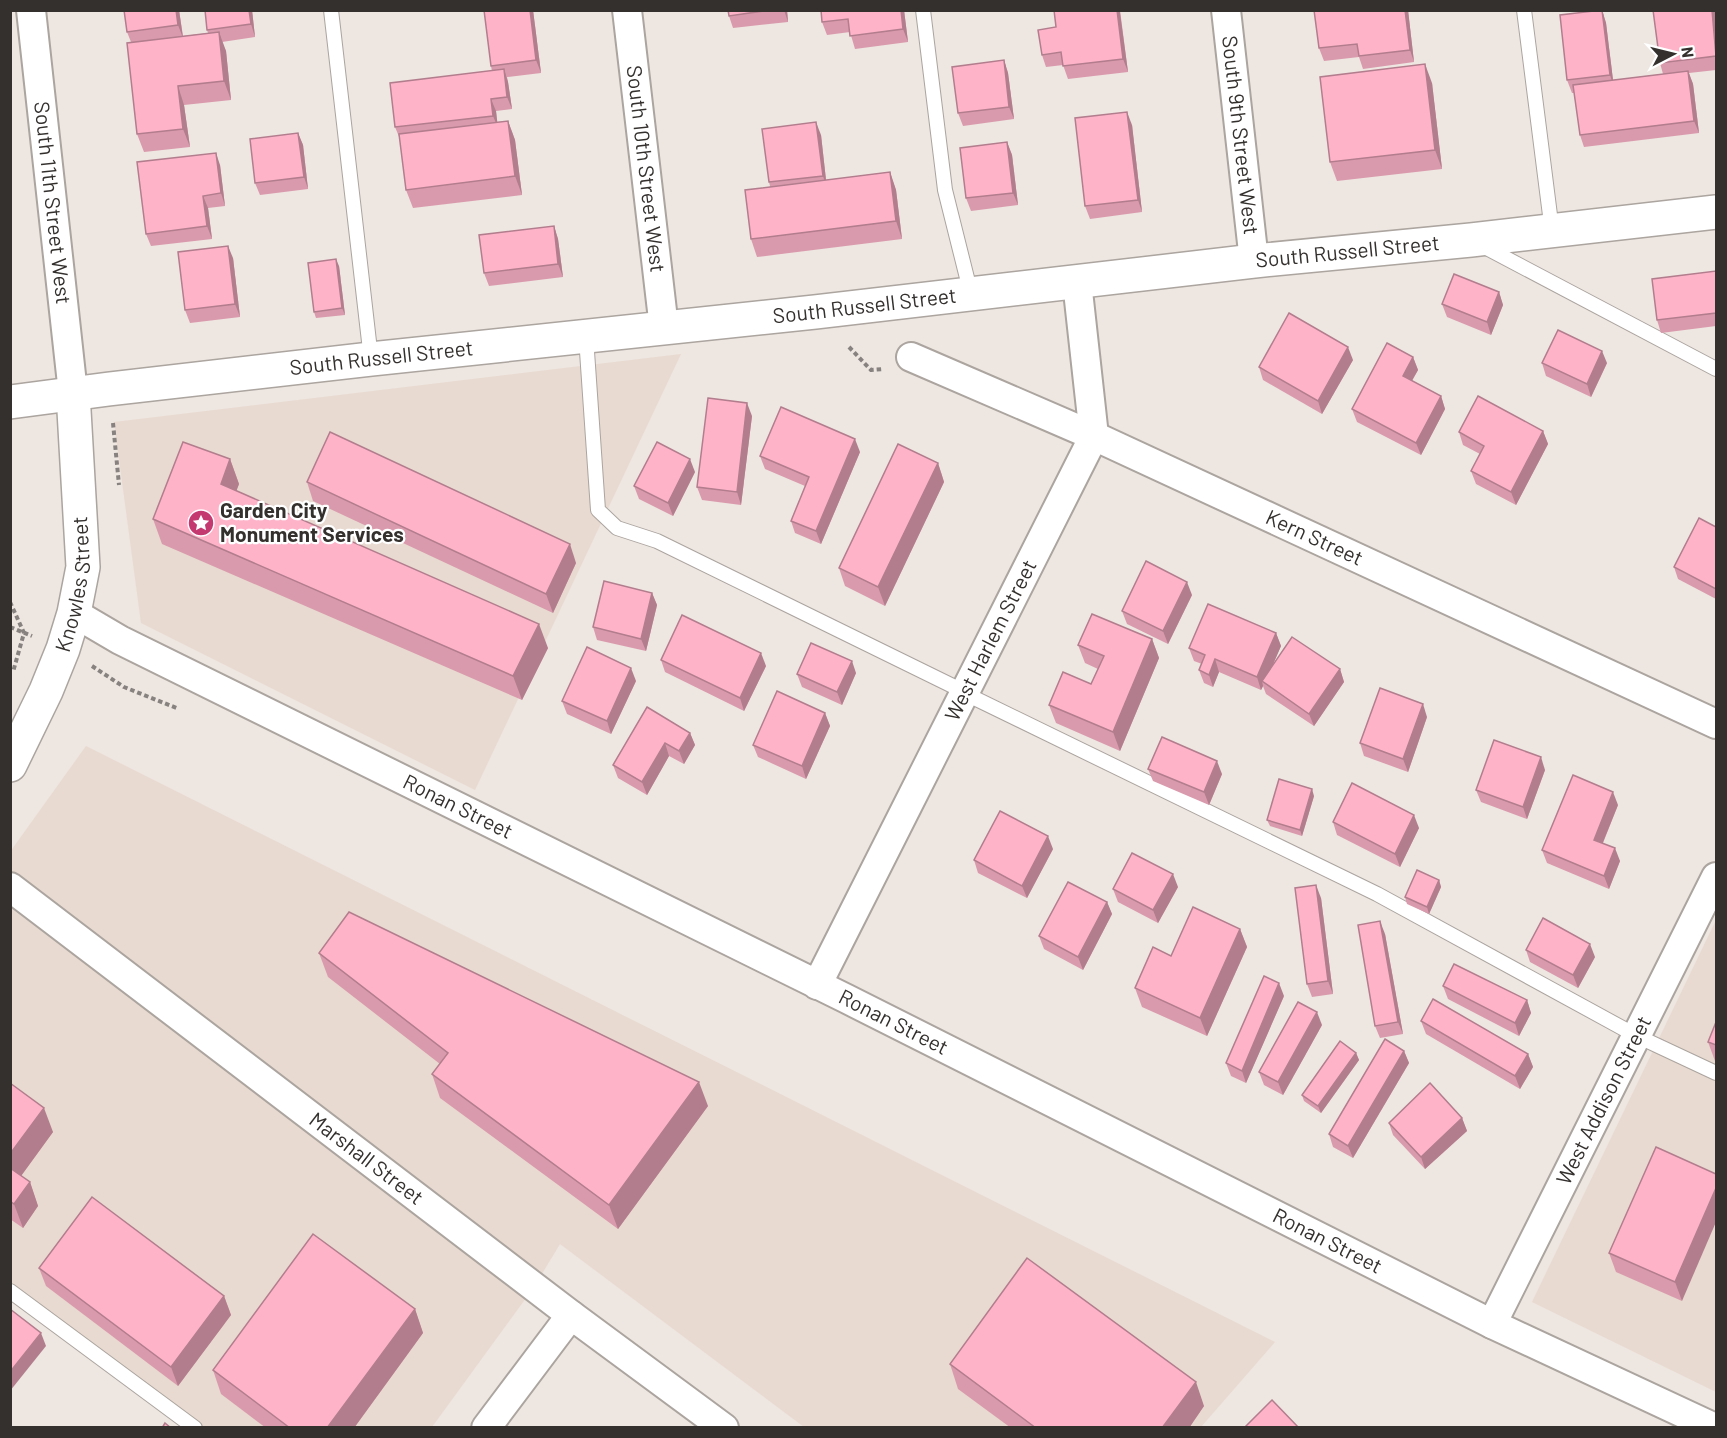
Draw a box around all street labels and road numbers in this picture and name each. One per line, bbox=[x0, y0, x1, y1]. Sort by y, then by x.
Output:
street label: South 9th Street West bbox=[1218, 34, 1265, 236]
street label: South 10th Street West bbox=[623, 64, 671, 274]
street label: South 11th Street West bbox=[30, 100, 77, 305]
street label: South Russell Street bbox=[1254, 229, 1441, 272]
street label: South Russell Street bbox=[771, 282, 958, 327]
street label: South Russell Street bbox=[288, 334, 474, 379]
street label: Kern Street bbox=[1262, 503, 1367, 570]
street label: Knowles Street bbox=[49, 516, 95, 655]
street label: West Harlem Street bbox=[938, 555, 1041, 725]
street label: Ronan Street bbox=[399, 768, 517, 843]
street label: Ronan Street bbox=[835, 983, 953, 1059]
street label: West Addison Street bbox=[1550, 1011, 1655, 1188]
street label: Marshall Street bbox=[305, 1106, 429, 1209]
street label: Ronan Street bbox=[1269, 1202, 1387, 1278]

